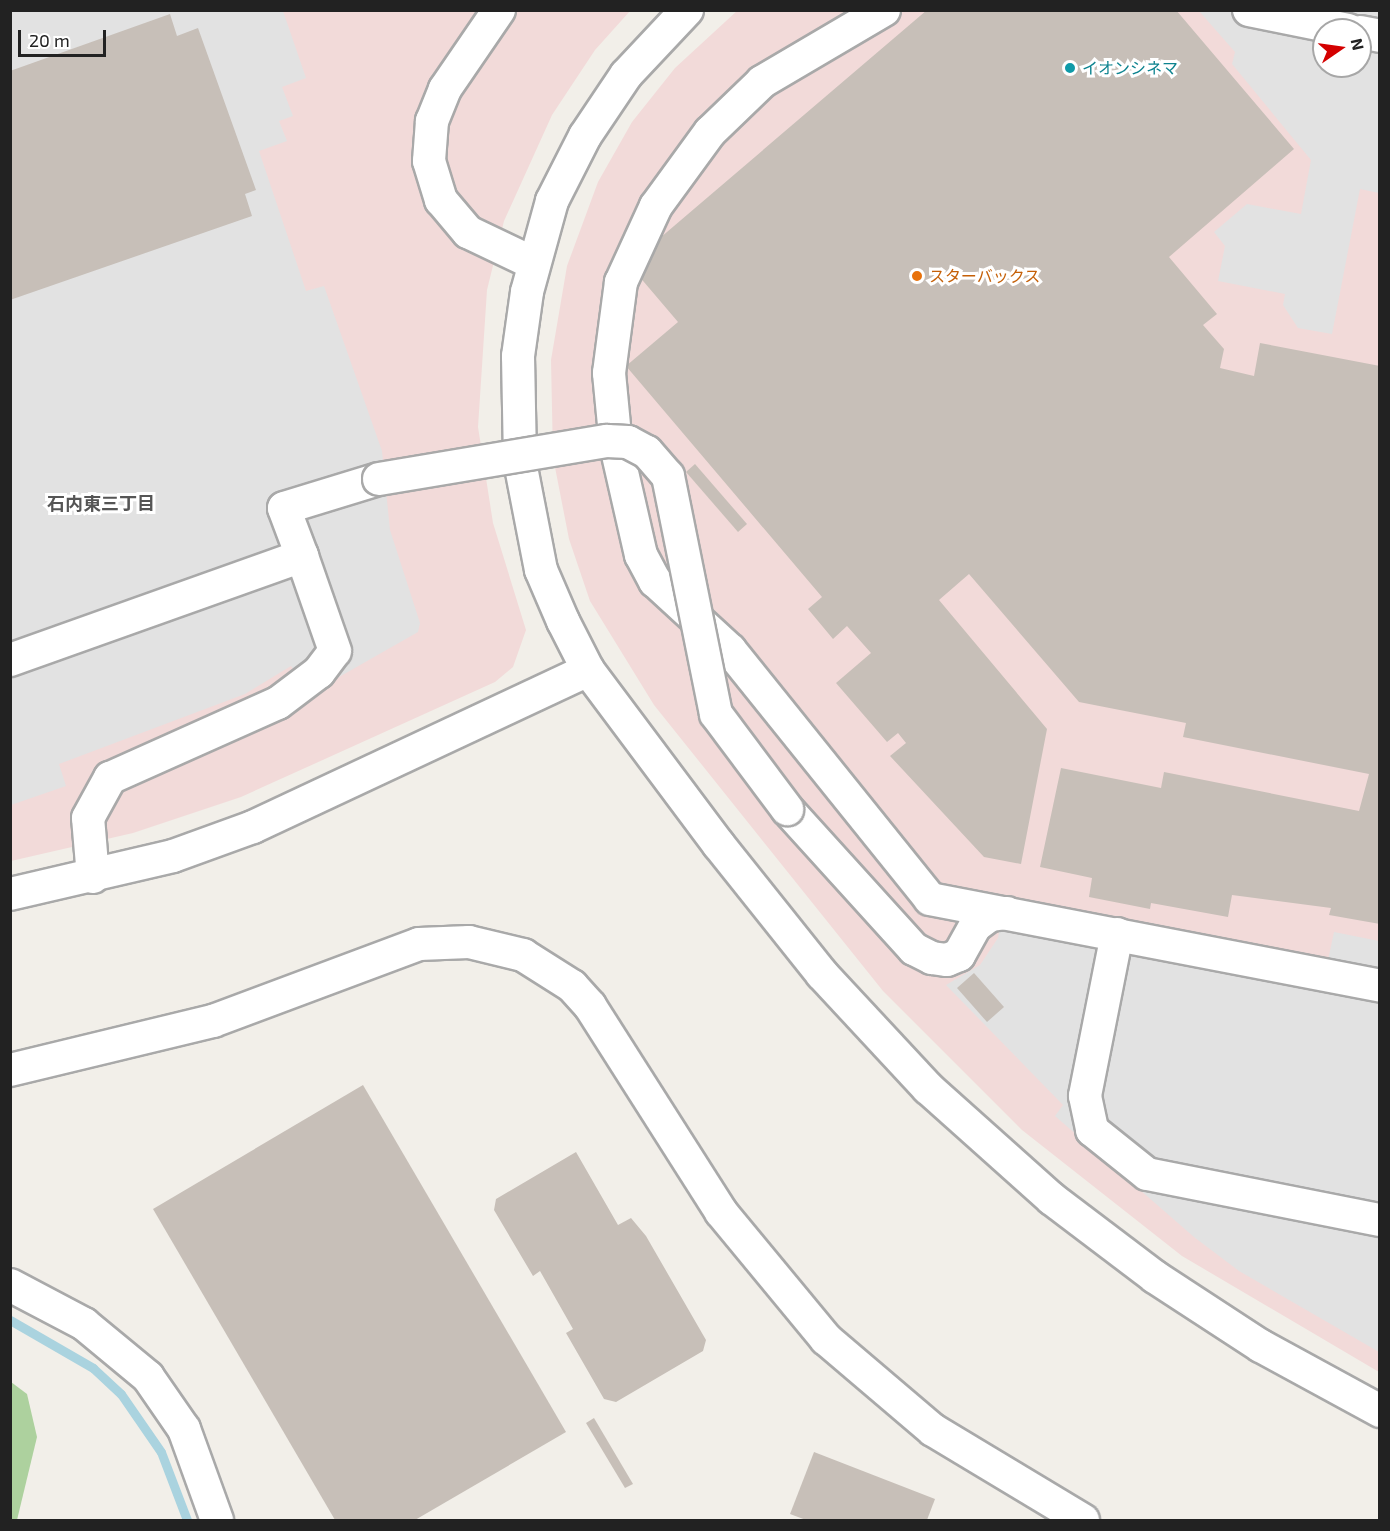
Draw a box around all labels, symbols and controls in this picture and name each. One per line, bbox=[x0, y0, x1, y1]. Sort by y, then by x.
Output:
scale bar bbox=[21, 18, 110, 56]
north arrow bbox=[1312, 18, 1372, 78]
text: 20 m bbox=[29, 29, 70, 51]
text: N bbox=[1348, 37, 1369, 52]
place label: イオンシネマ bbox=[1082, 58, 1178, 78]
marker: イオンシネマ bbox=[1063, 61, 1077, 75]
place label: スターバックス bbox=[929, 266, 1041, 286]
marker: スターバックス bbox=[910, 269, 924, 283]
district label: 石内東三丁目 bbox=[47, 492, 155, 514]

